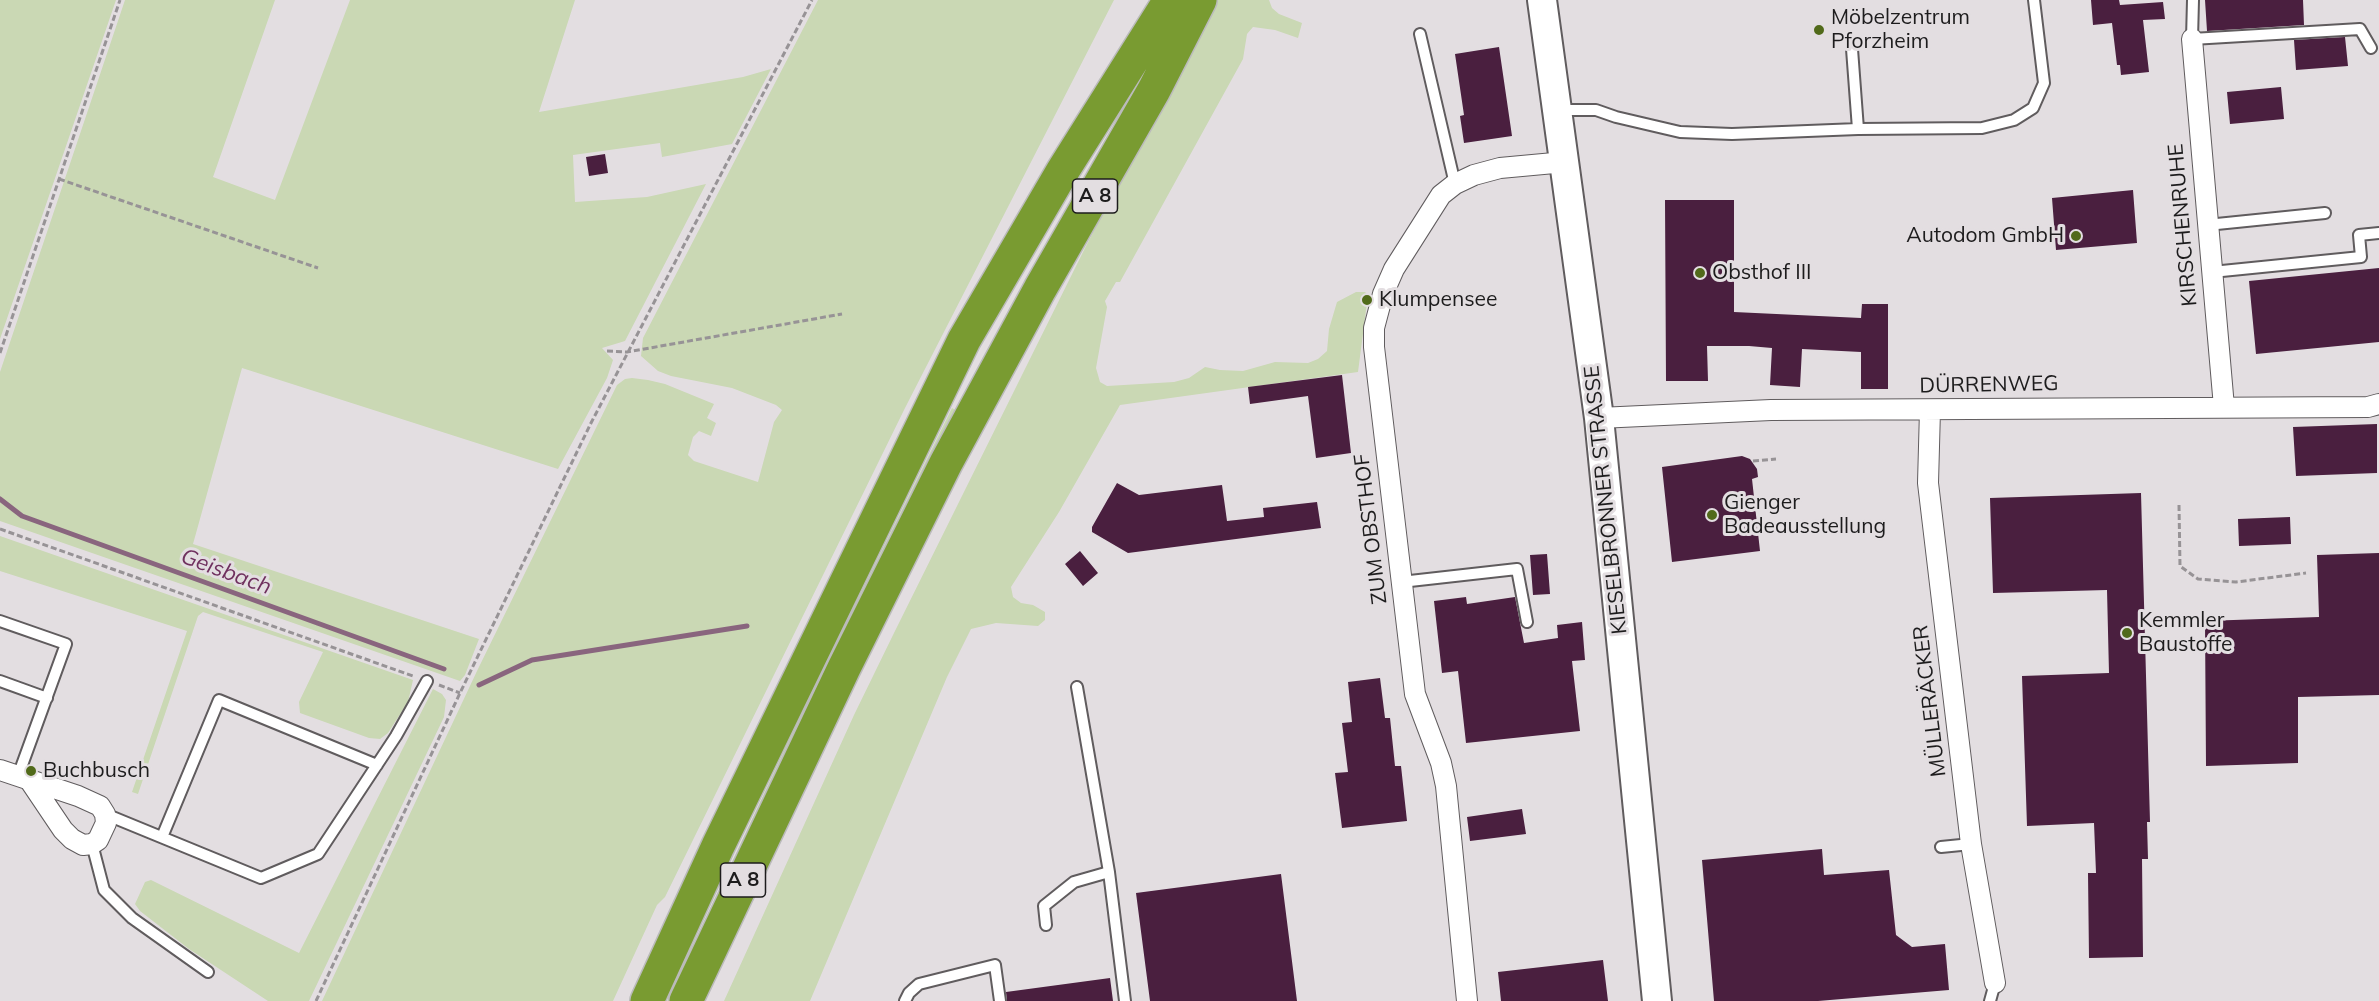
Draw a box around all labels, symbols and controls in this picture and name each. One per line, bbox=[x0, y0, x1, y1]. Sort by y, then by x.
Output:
place label: Möbelzentrum Pforzheim bbox=[1831, 5, 1970, 55]
marker: Möbelzentrum Pforzheim bbox=[1812, 23, 1826, 37]
street label: KIRSCHENRUHE bbox=[2163, 143, 2203, 307]
road number: A 8 bbox=[1072, 179, 1118, 213]
place label: Autodom GmbH bbox=[1906, 223, 2064, 249]
marker: Autodom GmbH bbox=[2069, 229, 2083, 243]
place label: Obsthof III bbox=[1712, 260, 1812, 286]
marker: Obsthof III bbox=[1693, 266, 1707, 280]
place label: Klumpensee bbox=[1379, 287, 1497, 313]
marker: Klumpensee bbox=[1360, 293, 1374, 307]
street label: KIESELBRONNER STRASSE bbox=[1579, 364, 1633, 636]
street label: DÜRRENWEG bbox=[1919, 371, 2059, 399]
street label: ZUM OBSTHOF bbox=[1349, 452, 1393, 606]
place label: Gienger Badeausstellung bbox=[1724, 490, 1886, 540]
marker: Gienger Badeausstellung bbox=[1705, 508, 1719, 522]
water label: Geisbach bbox=[177, 543, 275, 601]
place label: Kemmler Baustoffe bbox=[2139, 608, 2232, 658]
street label: MÜLLERÄCKER bbox=[1908, 624, 1952, 778]
marker: Kemmler Baustoffe bbox=[2120, 626, 2134, 640]
place label: Buchbusch bbox=[43, 758, 150, 784]
marker: Buchbusch bbox=[24, 764, 38, 778]
road number: A 8 bbox=[720, 863, 766, 897]

